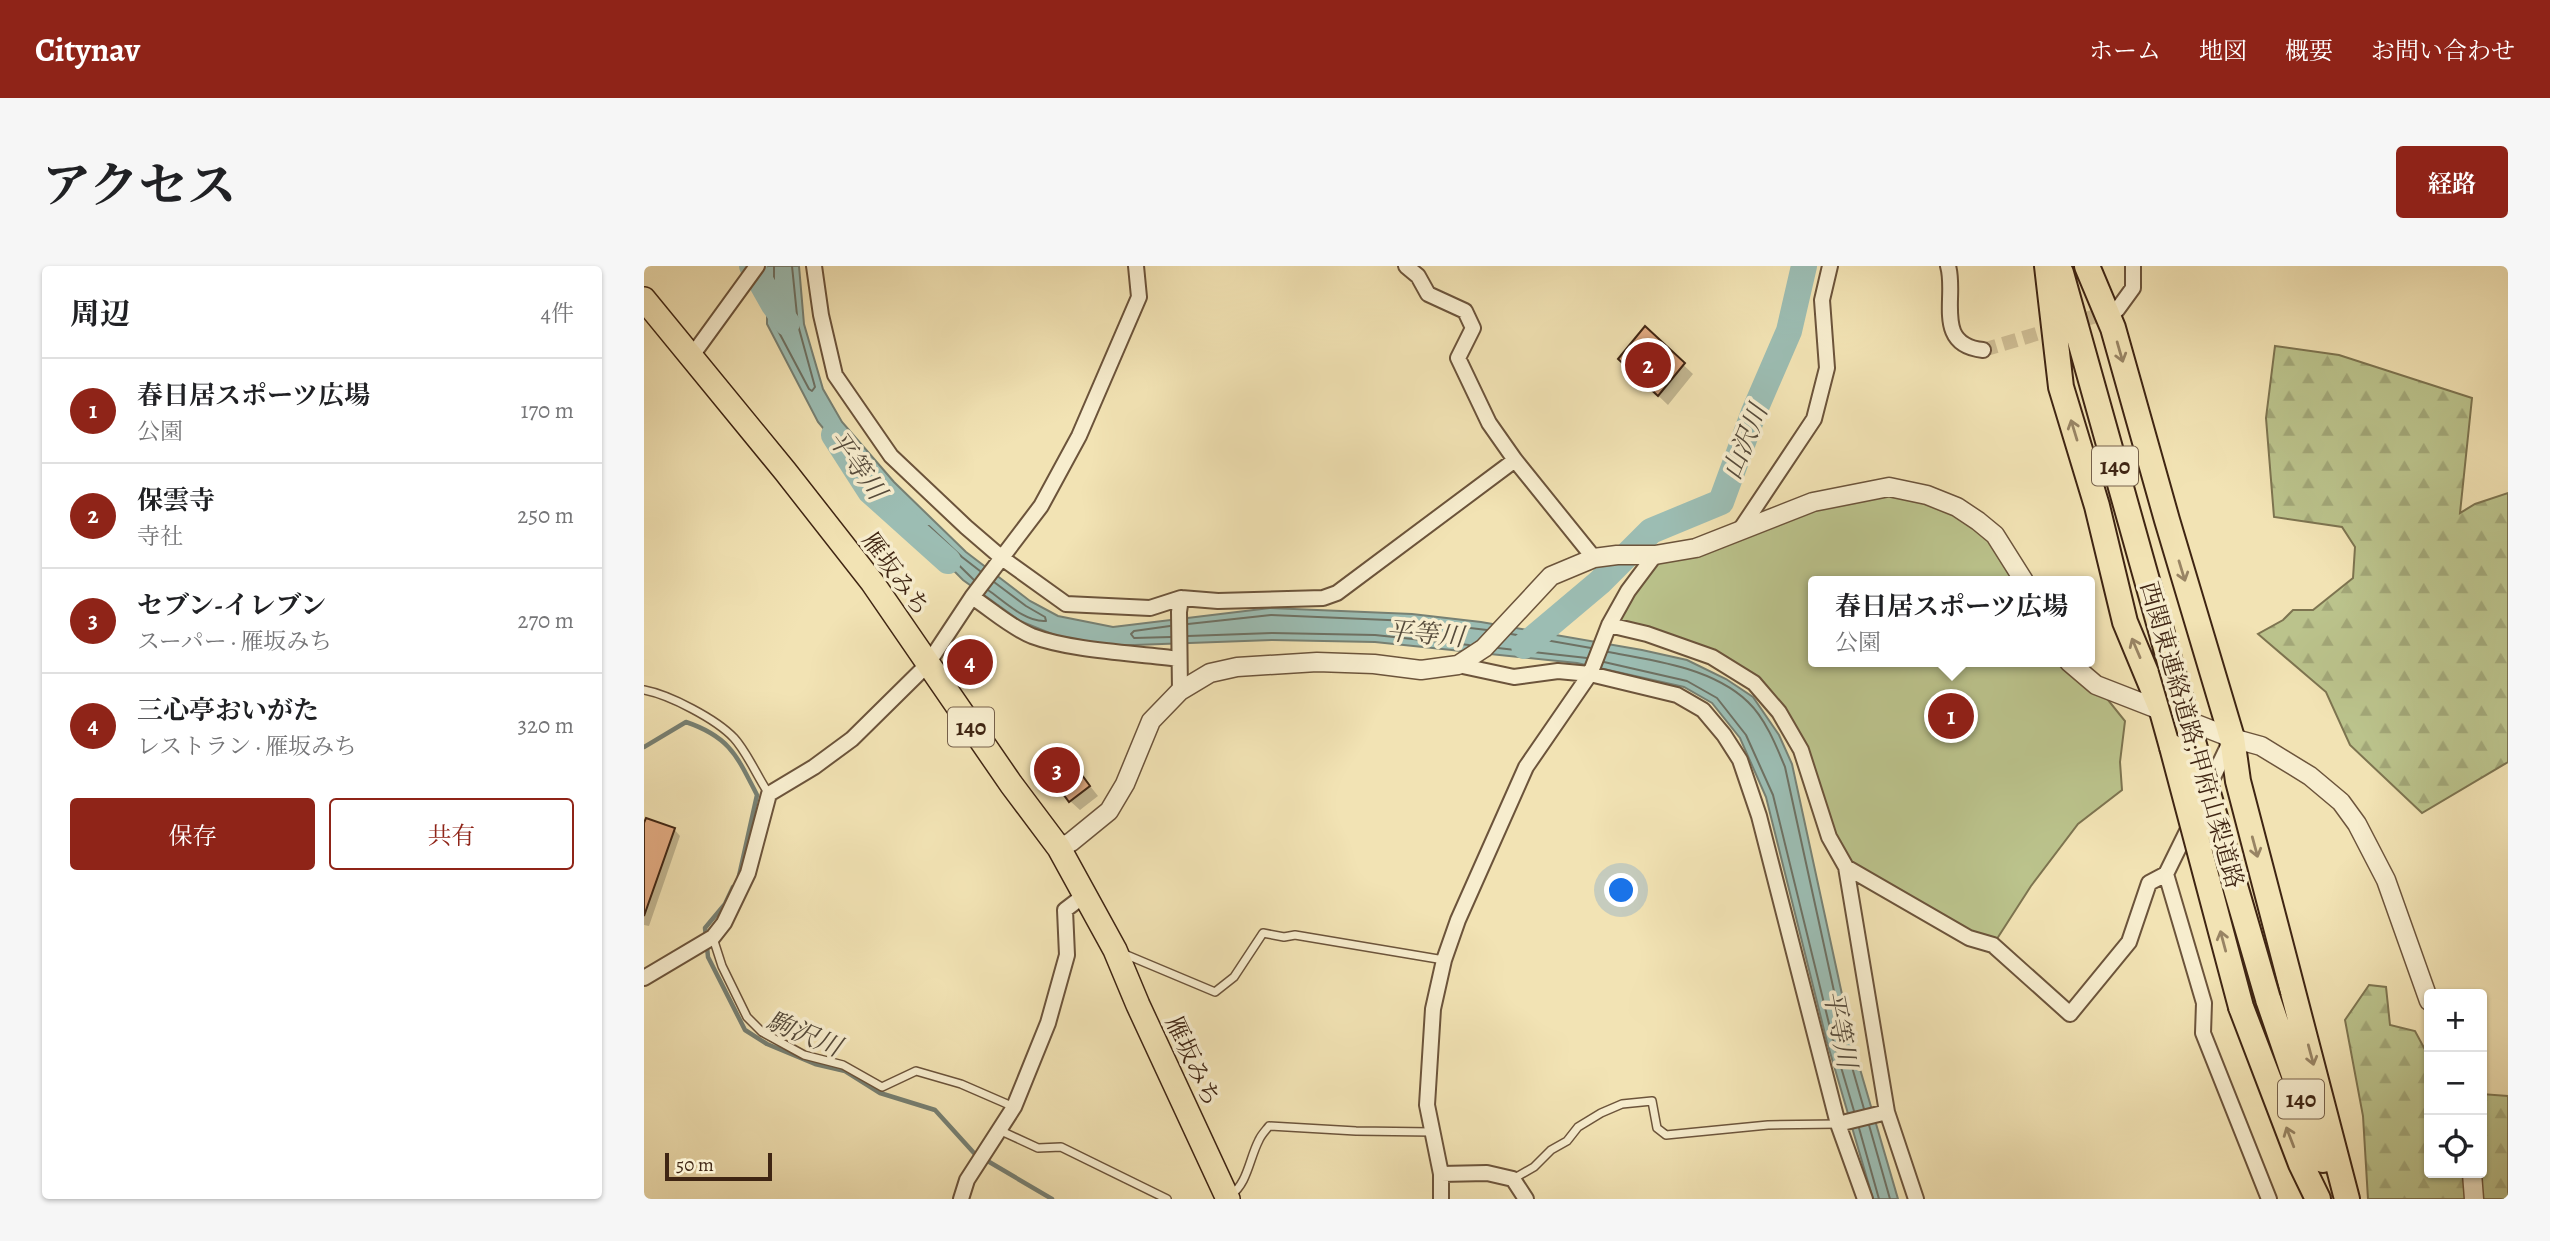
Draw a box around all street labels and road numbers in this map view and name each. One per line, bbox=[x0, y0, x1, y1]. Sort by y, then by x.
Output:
road number: 140 bbox=[2092, 447, 2138, 486]
street label: 雁坂みち bbox=[855, 526, 937, 622]
street label: 西関東連絡道路;甲府山梨道路 bbox=[2133, 578, 2251, 892]
road number: 140 bbox=[948, 708, 994, 747]
street label: 雁坂みち bbox=[1158, 1011, 1228, 1111]
road number: 140 bbox=[2278, 1080, 2324, 1118]

